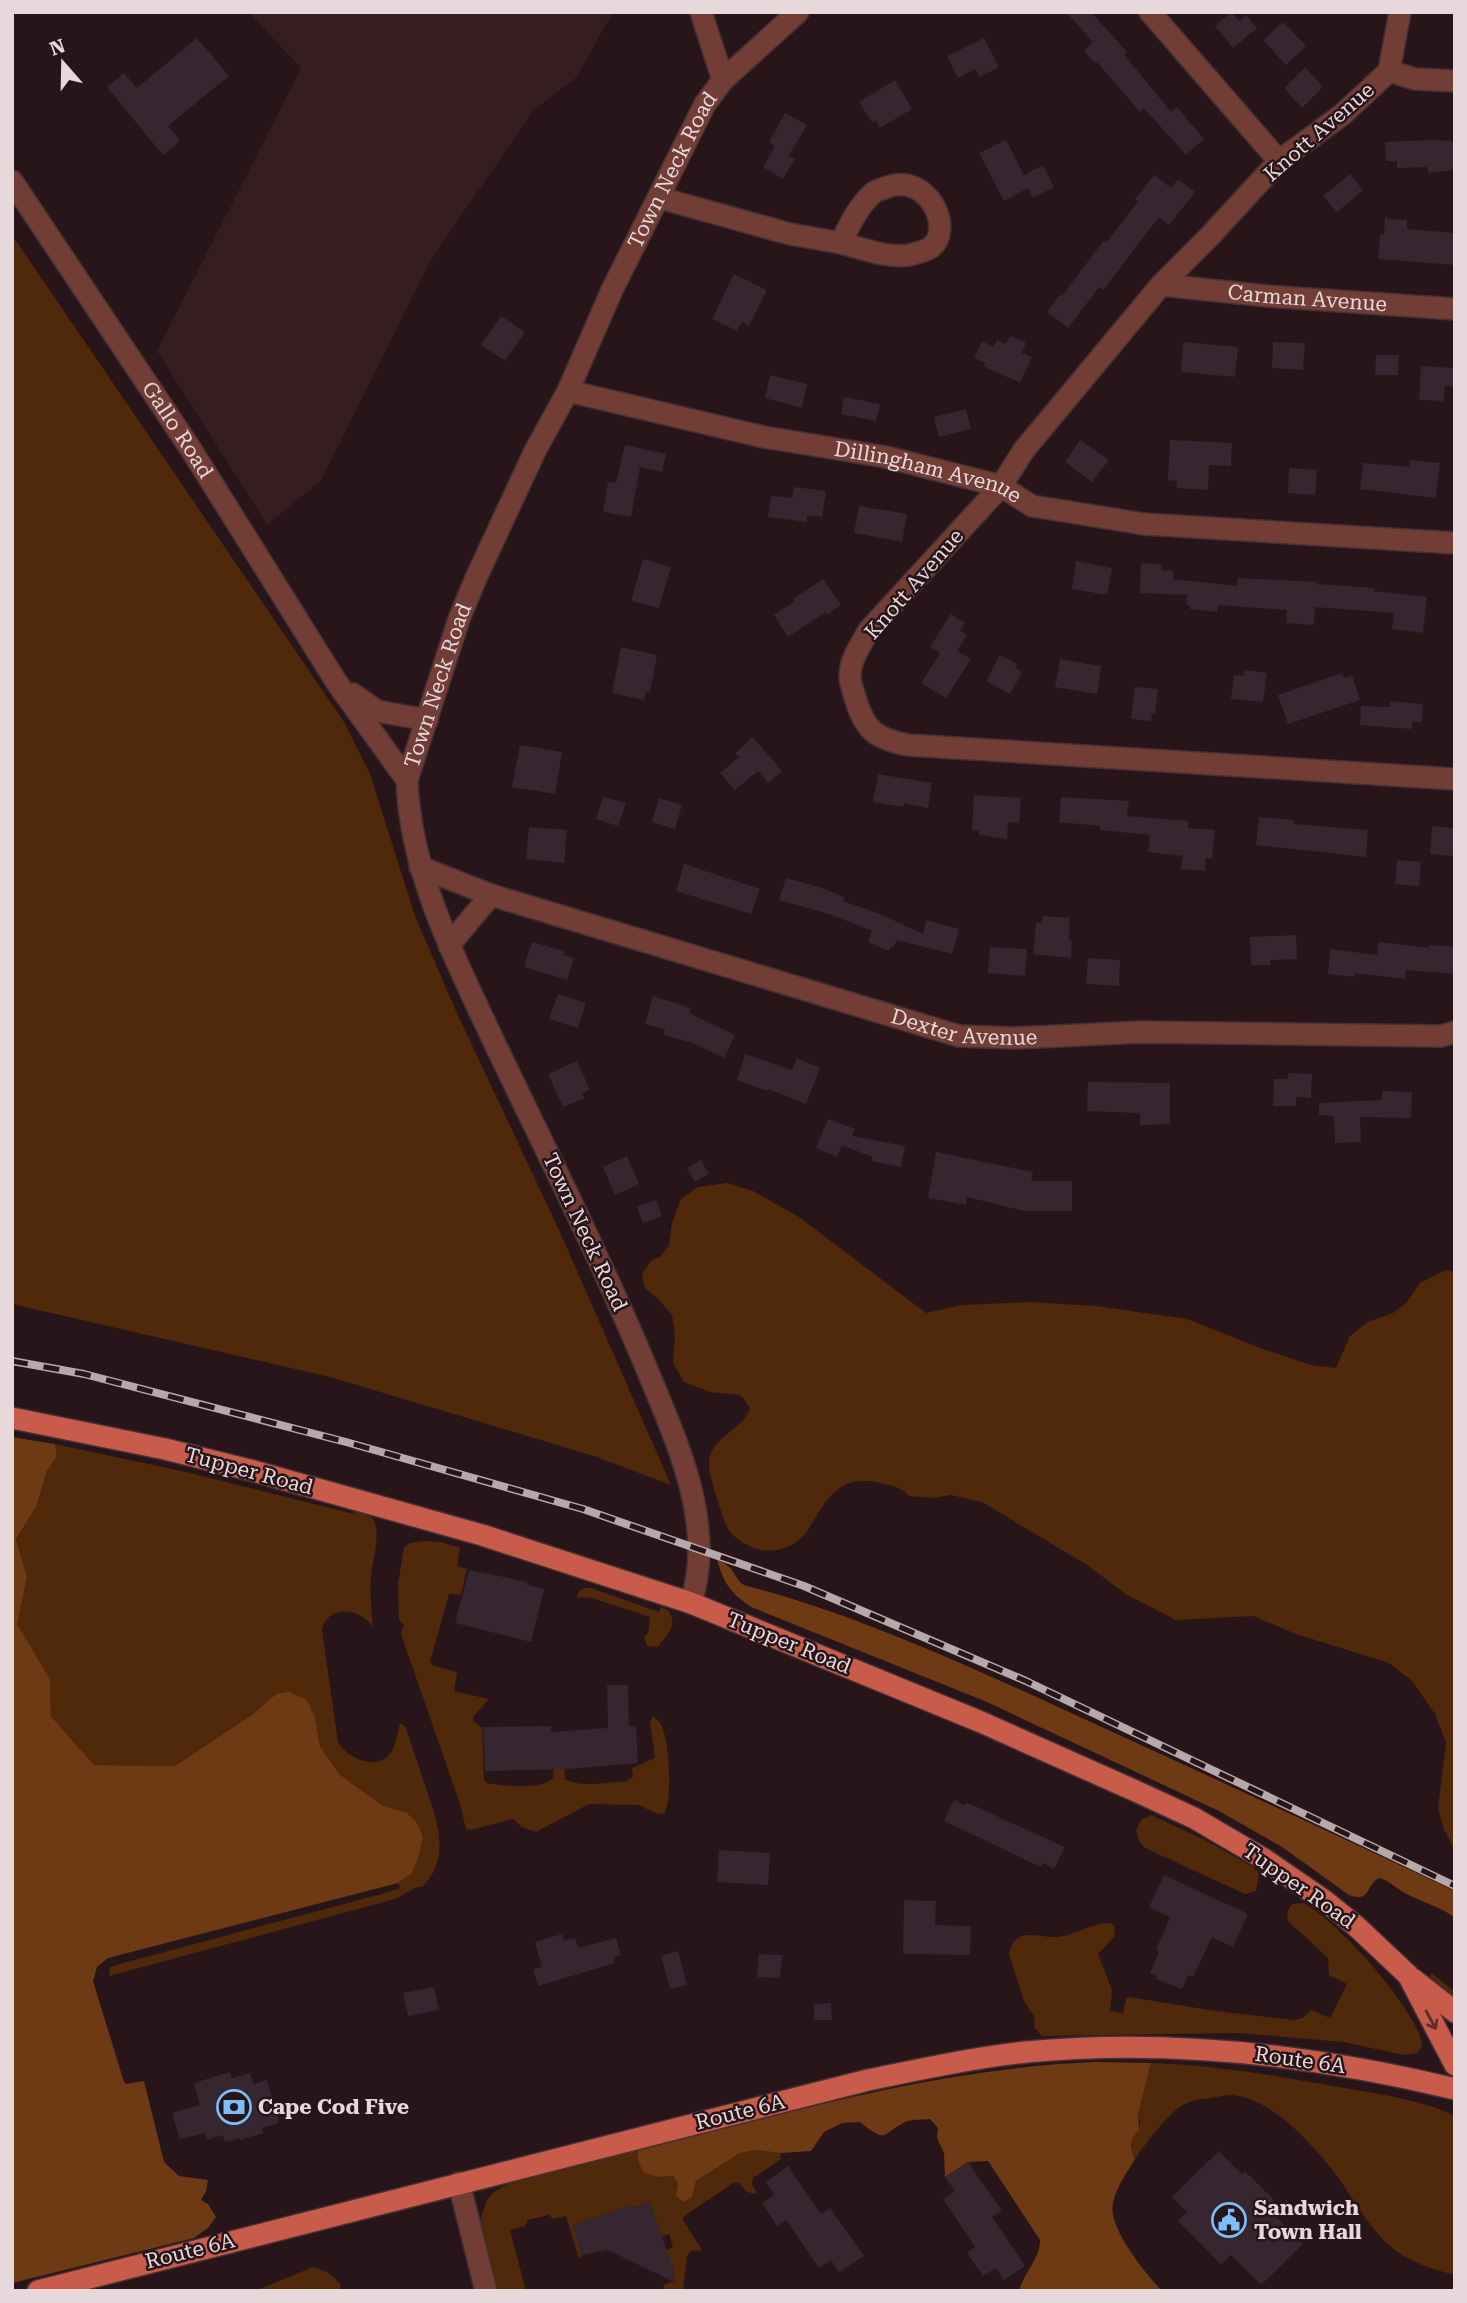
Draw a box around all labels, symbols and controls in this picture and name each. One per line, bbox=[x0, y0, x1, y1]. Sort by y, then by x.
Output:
north arrow bbox=[28, 28, 98, 98]
text: N bbox=[47, 34, 69, 61]
street label: Knott Avenue bbox=[1259, 78, 1379, 186]
street label: Town Neck Road bbox=[623, 87, 722, 252]
street label: Carman Avenue bbox=[1226, 280, 1388, 316]
street label: Gallo Road bbox=[137, 377, 218, 483]
street label: Dillingham Avenue bbox=[832, 437, 1026, 508]
street label: Knott Avenue bbox=[860, 524, 968, 644]
street label: Town Neck Road bbox=[400, 599, 476, 771]
street label: Dexter Avenue bbox=[888, 1004, 1038, 1050]
street label: Town Neck Road bbox=[538, 1149, 632, 1315]
street label: Tupper Road bbox=[182, 1442, 316, 1500]
street label: Tupper Road bbox=[724, 1607, 855, 1679]
street label: Tupper Road bbox=[1238, 1838, 1360, 1934]
one-way arrow bbox=[1425, 2009, 1439, 2030]
street label: Route 6A bbox=[1253, 2042, 1347, 2078]
bank icon: Cape Cod Five bbox=[215, 2088, 253, 2126]
street label: Route 6A bbox=[693, 2089, 787, 2135]
place label: Cape Cod Five bbox=[258, 2095, 409, 2119]
place label: Sandwich Town Hall bbox=[1254, 2196, 1362, 2244]
public building icon: Sandwich Town Hall bbox=[1210, 2201, 1248, 2239]
street label: Route 6A bbox=[143, 2228, 237, 2274]

